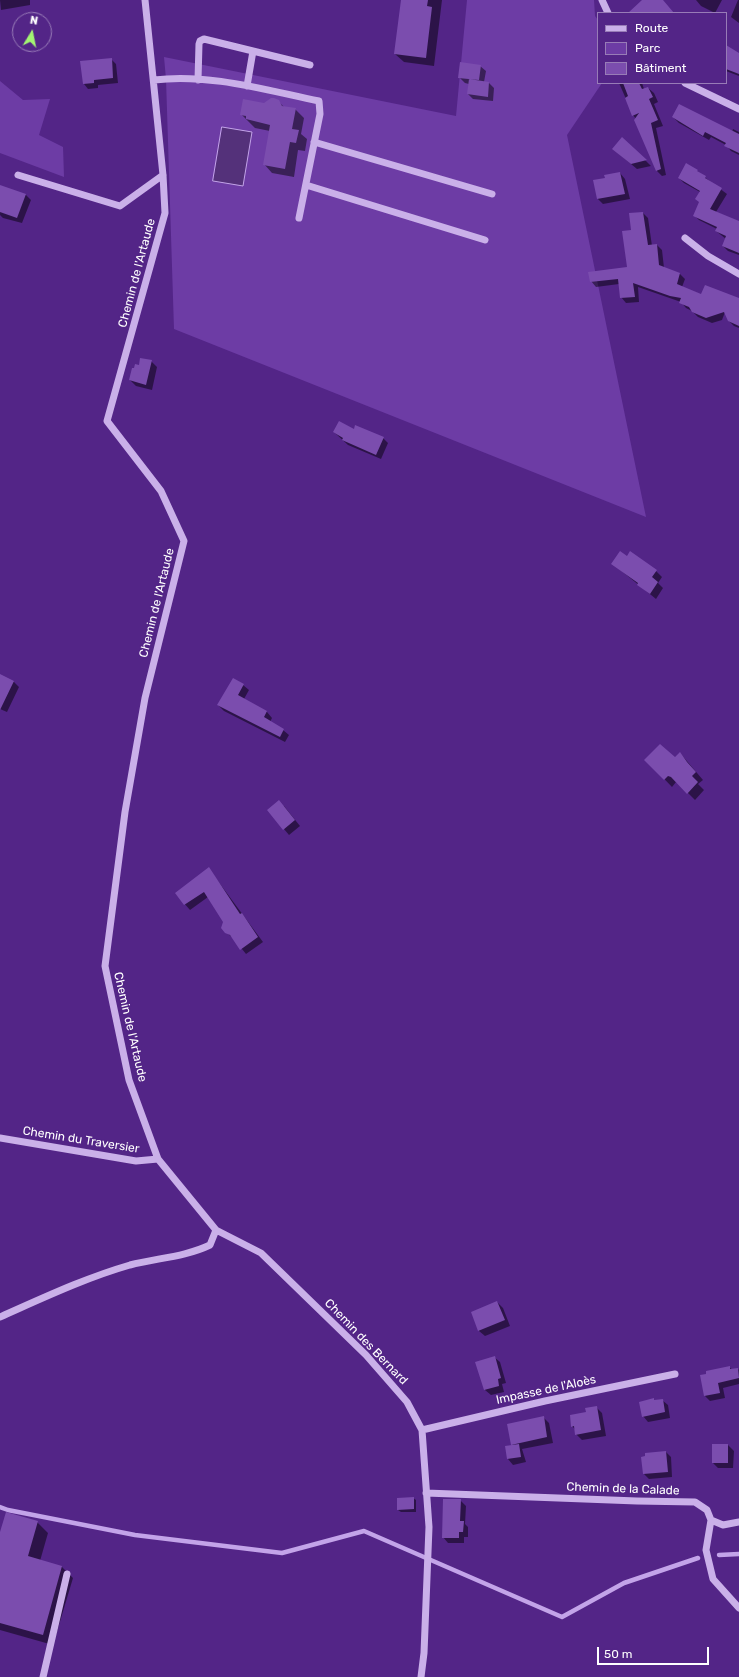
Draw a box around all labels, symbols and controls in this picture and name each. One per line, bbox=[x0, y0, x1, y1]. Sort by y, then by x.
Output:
north arrow bbox=[12, 12, 52, 52]
legend bbox=[597, 12, 727, 84]
text: N bbox=[29, 14, 39, 28]
text: Route bbox=[635, 21, 668, 35]
text: Parc bbox=[635, 41, 660, 55]
text: Bâtiment bbox=[635, 61, 686, 75]
street label: Chemin de l'Artaude bbox=[116, 217, 158, 329]
street label: Chemin de l'Artaude bbox=[136, 547, 178, 659]
street label: Chemin de l'Artaude bbox=[110, 971, 150, 1083]
street label: Chemin du Traversier bbox=[22, 1124, 140, 1156]
street label: Chemin des Bernard bbox=[321, 1296, 411, 1388]
street label: Impasse de l'Aloès bbox=[495, 1372, 597, 1408]
street label: Chemin de la Calade bbox=[566, 1480, 680, 1498]
scale bar bbox=[599, 1639, 711, 1665]
text: 50 m bbox=[604, 1647, 632, 1661]

